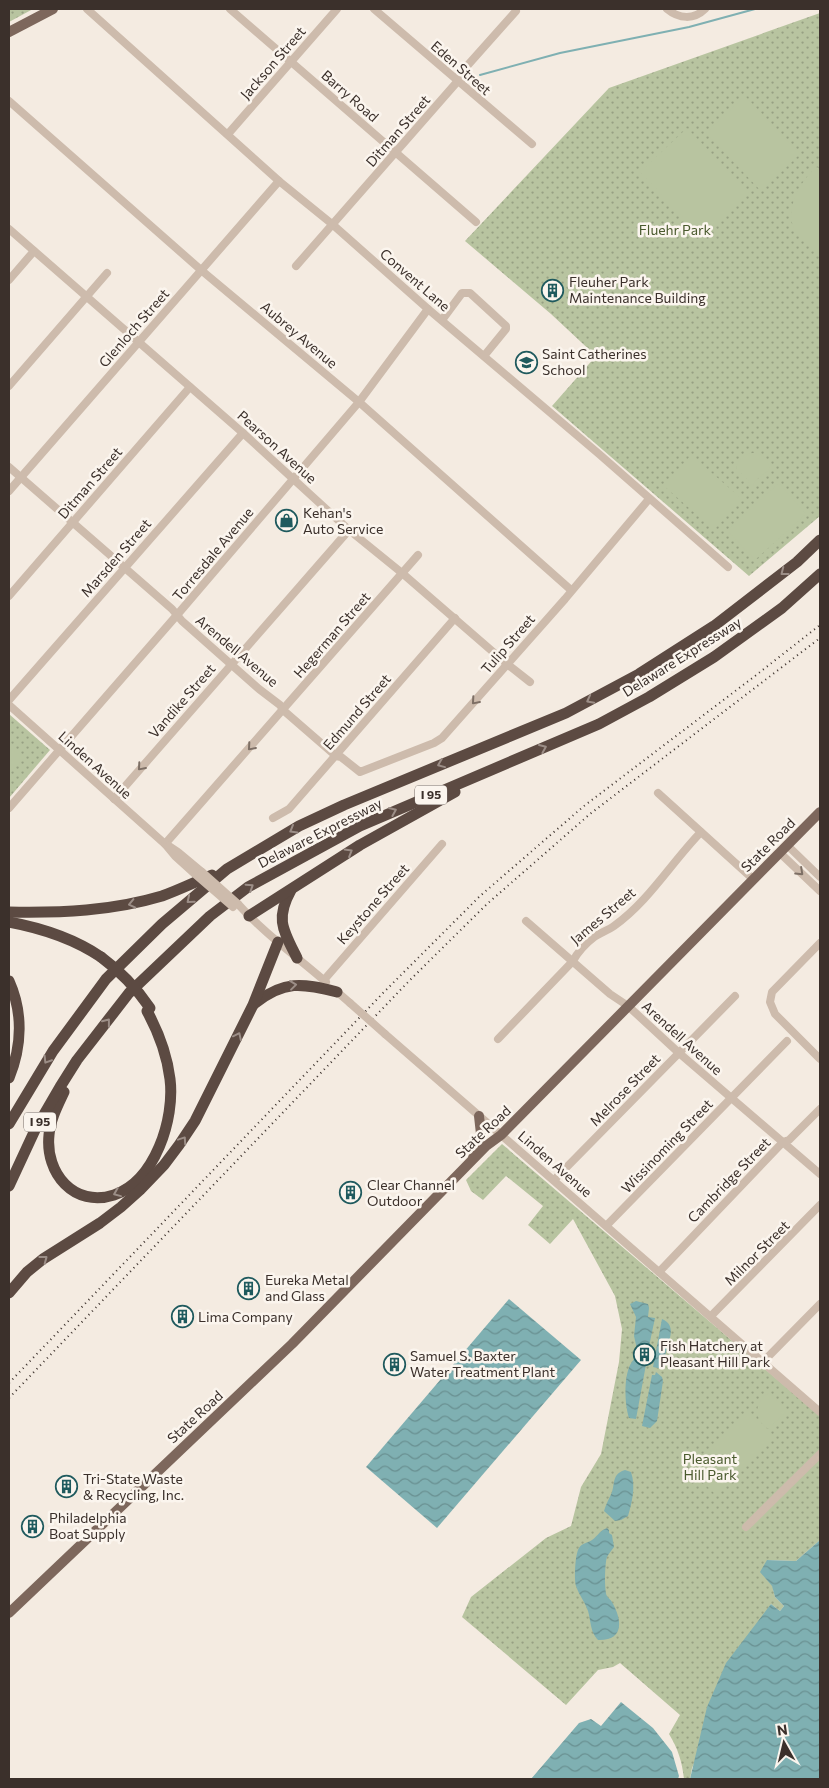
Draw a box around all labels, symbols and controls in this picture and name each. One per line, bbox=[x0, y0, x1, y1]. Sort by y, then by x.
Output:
street label: Jackson Street bbox=[236, 23, 309, 103]
street label: Eden Street bbox=[428, 37, 495, 98]
street label: Barry Road bbox=[318, 66, 382, 125]
street label: Ditman Street bbox=[362, 91, 434, 170]
park label: Fluehr Park bbox=[639, 221, 712, 238]
street label: Convent Lane bbox=[377, 245, 454, 315]
place label: Fleuher Park Maintenance Building bbox=[569, 273, 706, 306]
building icon: Fleuher Park Maintenance Building bbox=[541, 278, 565, 302]
street label: Glenloch Street bbox=[95, 285, 172, 370]
street label: Aubrey Avenue bbox=[258, 298, 341, 372]
place label: Saint Catherines School bbox=[542, 345, 647, 378]
school or university icon: Saint Catherines School bbox=[514, 350, 538, 374]
street label: Pearson Avenue bbox=[234, 407, 320, 487]
street label: Ditman Street bbox=[54, 443, 126, 522]
street label: Torresdale Avenue bbox=[169, 504, 257, 604]
place label: Kehan's Auto Service bbox=[303, 504, 383, 537]
shop icon: Kehan's Auto Service bbox=[275, 509, 299, 533]
street label: Marsden Street bbox=[77, 515, 154, 600]
one-way arrow bbox=[780, 566, 790, 575]
street label: Hegerman Street bbox=[290, 588, 374, 681]
street label: Tulip Street bbox=[477, 610, 538, 677]
street label: Arendell Avenue bbox=[193, 611, 282, 690]
street label: Delaware Expressway bbox=[619, 613, 744, 700]
street label: Vandike Street bbox=[145, 660, 219, 741]
street label: Edmund Street bbox=[319, 670, 394, 753]
one-way arrow bbox=[586, 694, 595, 704]
one-way arrow bbox=[472, 695, 481, 704]
street label: Linden Avenue bbox=[55, 727, 135, 802]
one-way arrow bbox=[248, 741, 257, 750]
one-way arrow bbox=[538, 743, 547, 754]
one-way arrow bbox=[437, 758, 446, 769]
one-way arrow bbox=[138, 762, 147, 771]
road number: I 95 bbox=[415, 786, 447, 804]
street label: Delaware Expressway bbox=[255, 794, 385, 871]
one-way arrow bbox=[389, 807, 397, 817]
street label: State Road bbox=[737, 814, 798, 875]
one-way arrow bbox=[289, 824, 298, 834]
one-way arrow bbox=[343, 848, 352, 858]
street label: Keystone Street bbox=[333, 860, 412, 947]
one-way arrow bbox=[794, 866, 803, 875]
one-way arrow bbox=[244, 883, 253, 893]
street label: James Street bbox=[567, 883, 639, 948]
one-way arrow bbox=[187, 895, 196, 903]
one-way arrow bbox=[128, 898, 137, 909]
one-way arrow bbox=[289, 980, 297, 991]
street label: Arendell Avenue bbox=[639, 997, 726, 1078]
one-way arrow bbox=[101, 1018, 110, 1027]
one-way arrow bbox=[232, 1032, 242, 1041]
street label: Melrose Street bbox=[586, 1050, 664, 1129]
one-way arrow bbox=[44, 1054, 54, 1063]
street label: Wissinoming Street bbox=[617, 1095, 716, 1196]
street label: State Road bbox=[451, 1102, 514, 1162]
road number: I 95 bbox=[24, 1112, 56, 1132]
street label: Linden Avenue bbox=[515, 1127, 596, 1200]
street label: Cambridge Street bbox=[684, 1133, 774, 1226]
one-way arrow bbox=[177, 1136, 186, 1146]
place label: Clear Channel Outdoor bbox=[367, 1176, 455, 1209]
building icon: Clear Channel Outdoor bbox=[339, 1181, 363, 1205]
one-way arrow bbox=[113, 1186, 122, 1197]
street label: Milnor Street bbox=[721, 1216, 793, 1289]
one-way arrow bbox=[38, 1256, 48, 1265]
place label: Eureka Metal and Glass bbox=[265, 1271, 349, 1304]
building icon: Eureka Metal and Glass bbox=[237, 1276, 261, 1300]
building icon: Lima Company bbox=[170, 1305, 194, 1329]
place label: Lima Company bbox=[198, 1308, 293, 1325]
place label: Fish Hatchery at Pleasant Hill Park bbox=[660, 1337, 771, 1370]
building icon: Fish Hatchery at Pleasant Hill Park bbox=[632, 1342, 656, 1366]
place label: Samuel S. Baxter Water Treatment Plant bbox=[410, 1347, 555, 1380]
building icon: Samuel S. Baxter Water Treatment Plant bbox=[382, 1352, 406, 1376]
street label: State Road bbox=[163, 1387, 226, 1447]
park label: Pleasant Hill Park bbox=[683, 1450, 738, 1483]
place label: Tri-State Waste & Recycling, Inc. bbox=[83, 1470, 184, 1503]
building icon: Tri-State Waste & Recycling, Inc. bbox=[55, 1475, 79, 1499]
place label: Philadelphia Boat Supply bbox=[49, 1509, 127, 1542]
building icon: Philadelphia Boat Supply bbox=[21, 1514, 45, 1538]
north arrow bbox=[759, 1718, 809, 1768]
text: N bbox=[776, 1720, 789, 1739]

